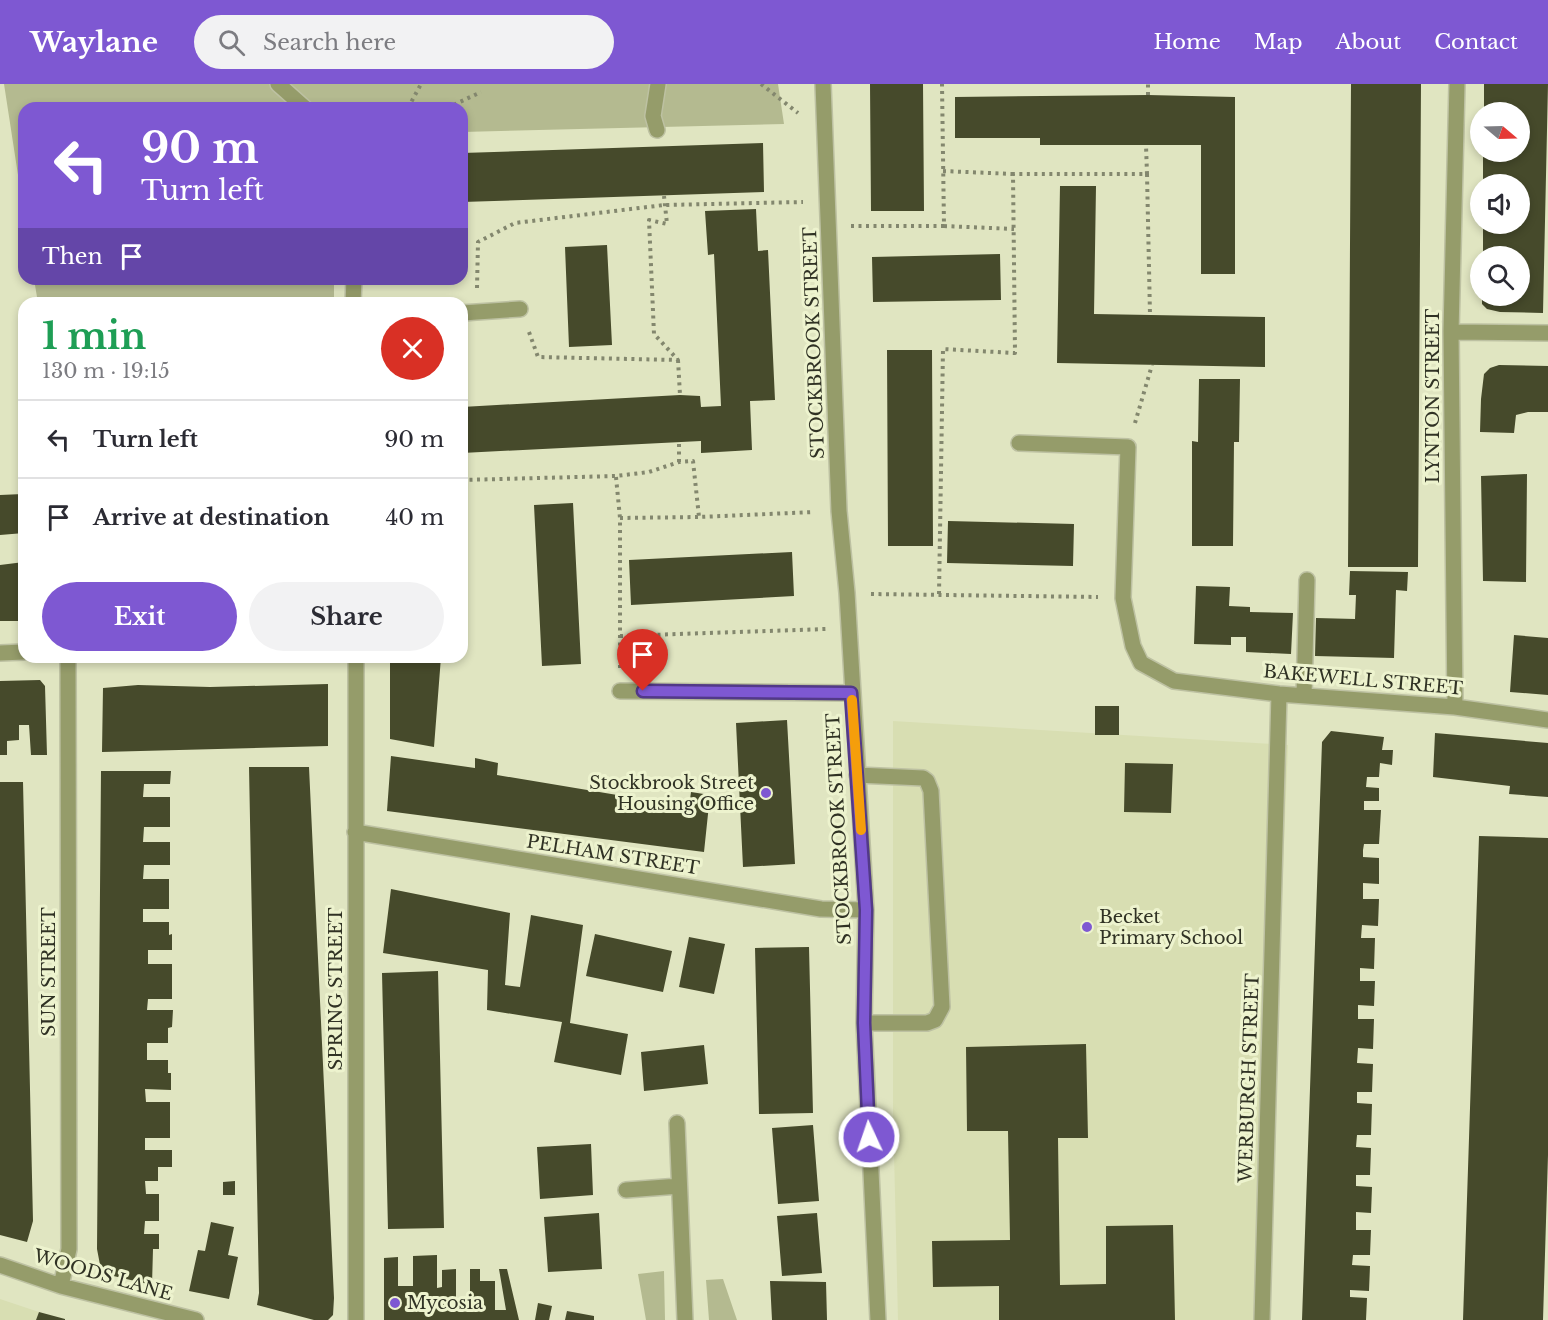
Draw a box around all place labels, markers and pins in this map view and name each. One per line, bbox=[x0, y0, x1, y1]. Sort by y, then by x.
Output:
pin bbox=[617, 629, 668, 691]
place label: Stockbrook Street Housing Office bbox=[589, 772, 754, 815]
marker: Stockbrook Street Housing Office bbox=[759, 786, 773, 800]
place label: Becket Primary School bbox=[1099, 906, 1243, 949]
marker: Becket Primary School bbox=[1080, 920, 1094, 934]
place label: Mycosia bbox=[407, 1292, 483, 1314]
marker: Mycosia bbox=[388, 1296, 402, 1310]

